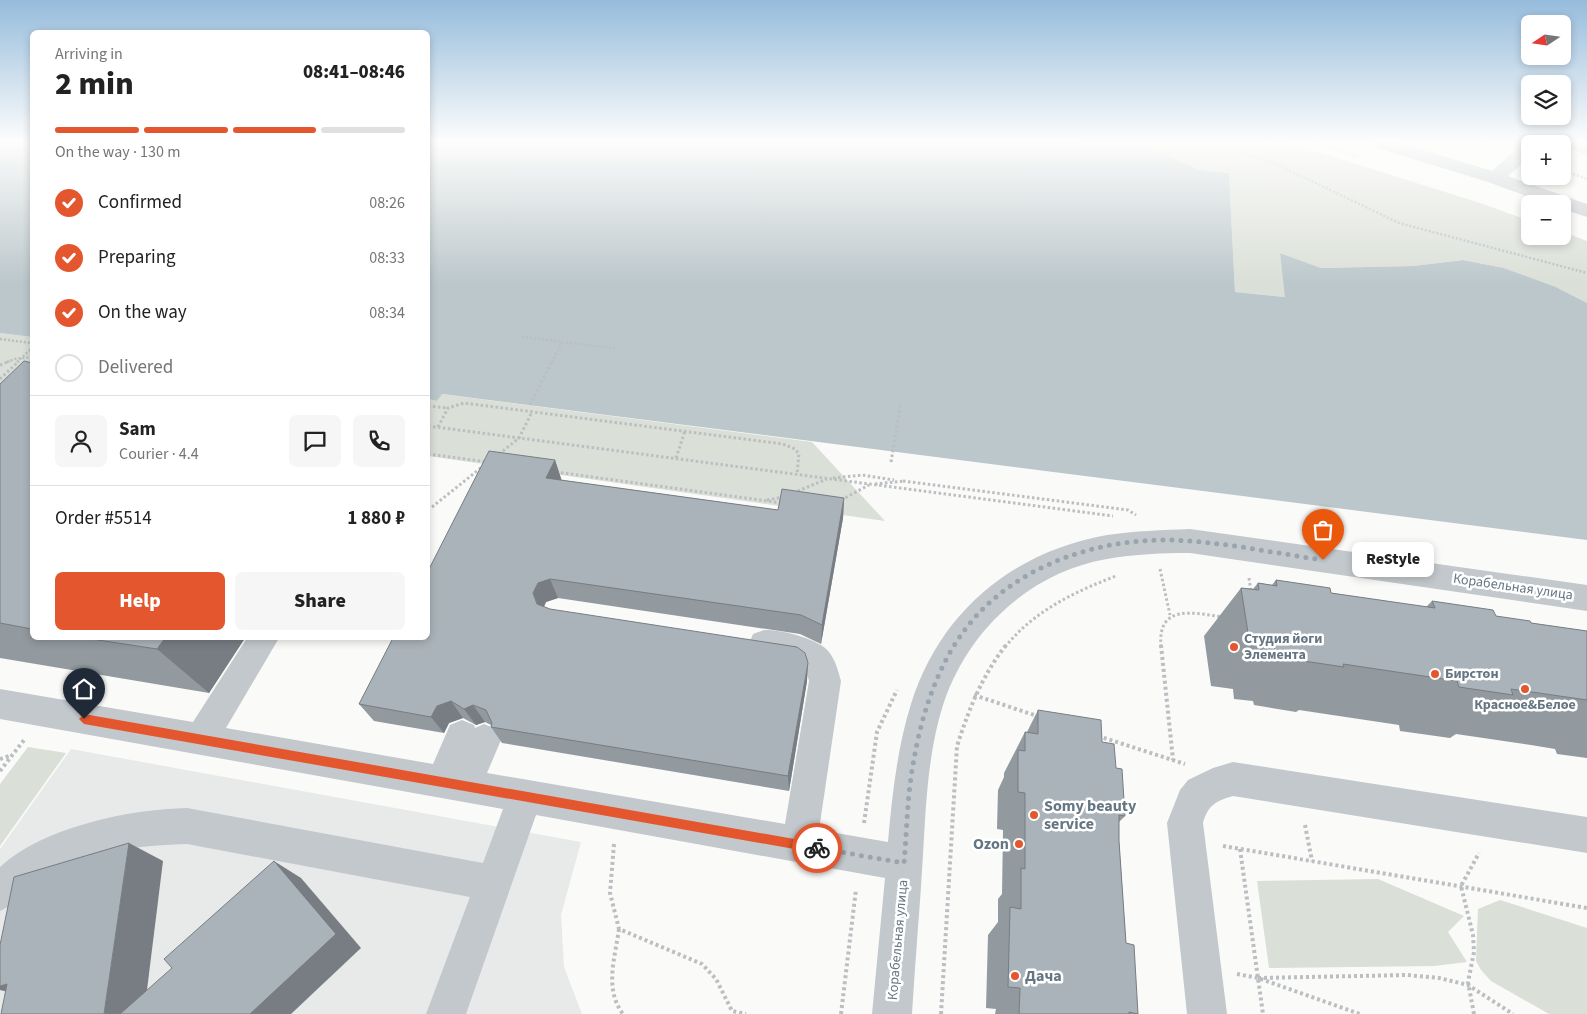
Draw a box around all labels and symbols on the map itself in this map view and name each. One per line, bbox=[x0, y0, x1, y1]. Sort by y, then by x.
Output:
north arrow bbox=[1521, 15, 1571, 65]
pin bbox=[1302, 509, 1344, 560]
callout: ReStyle bbox=[1353, 542, 1436, 578]
street label: Корабельная улица bbox=[1452, 569, 1574, 605]
place label: Студия йоги Элемента bbox=[1244, 629, 1323, 665]
marker: Студия йоги Элемента bbox=[1228, 641, 1240, 653]
place label: Бирстон bbox=[1445, 664, 1499, 684]
pin bbox=[63, 668, 105, 719]
marker: Бирстон bbox=[1429, 668, 1441, 680]
marker: Красное&Белое bbox=[1519, 683, 1531, 695]
place label: Красное&Белое bbox=[1474, 695, 1576, 715]
place label: Somy beauty service bbox=[1044, 795, 1137, 835]
marker: Somy beauty service bbox=[1028, 809, 1040, 821]
courier bbox=[792, 823, 842, 873]
place label: Ozon bbox=[973, 833, 1009, 855]
marker: Ozon bbox=[1013, 838, 1025, 850]
street label: Корабельная улица bbox=[883, 879, 913, 1001]
place label: Дача bbox=[1025, 965, 1062, 987]
marker: Дача bbox=[1009, 970, 1021, 982]

